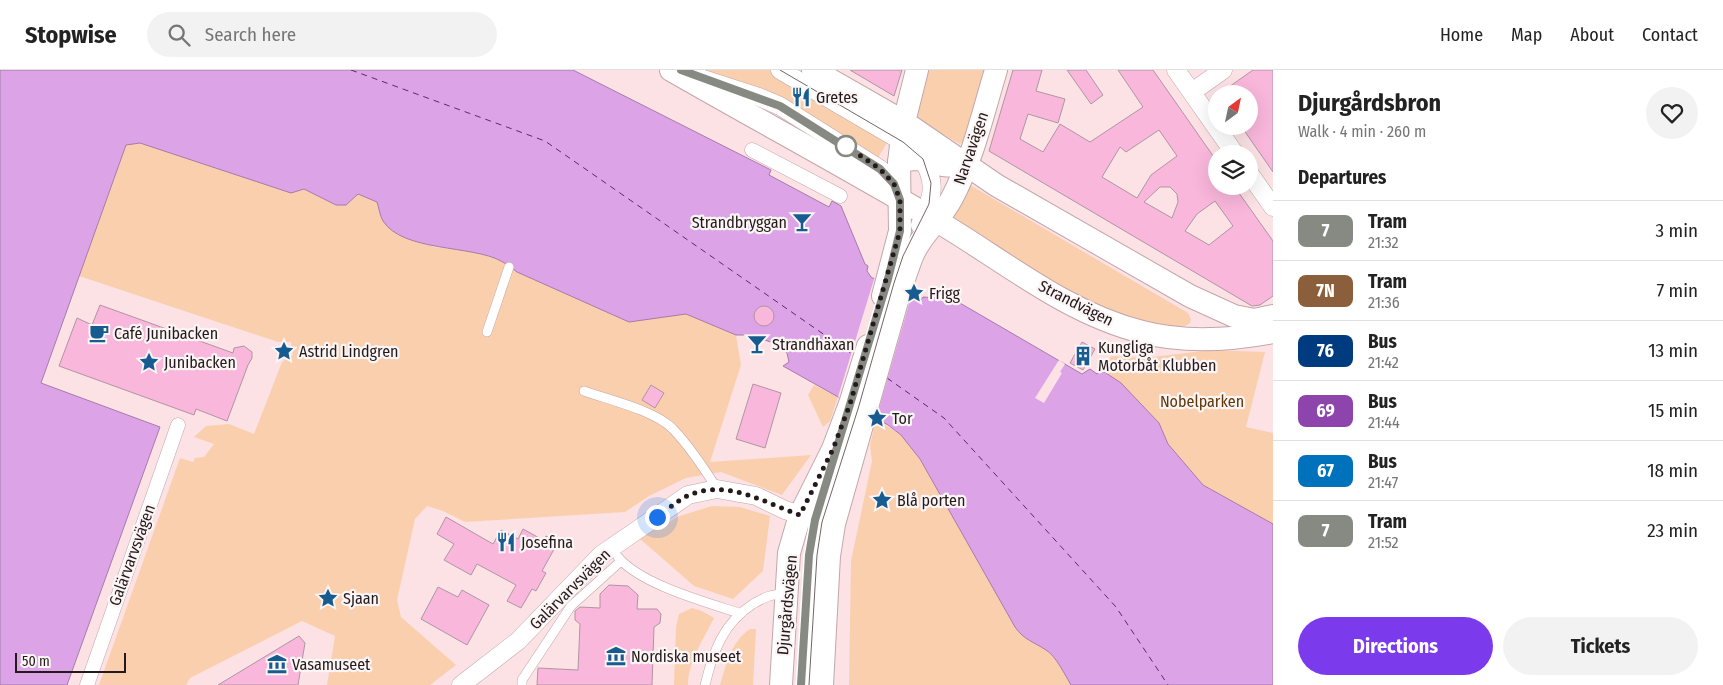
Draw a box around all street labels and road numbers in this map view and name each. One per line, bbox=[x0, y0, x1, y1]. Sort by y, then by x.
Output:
street label: Narvavägen bbox=[950, 109, 992, 187]
street label: Strandvägen bbox=[1035, 276, 1117, 330]
street label: Galärvarvsvägen bbox=[105, 502, 159, 608]
street label: Galärvarvsvägen bbox=[526, 545, 614, 633]
street label: Djurgårdsvägen bbox=[773, 554, 801, 656]

